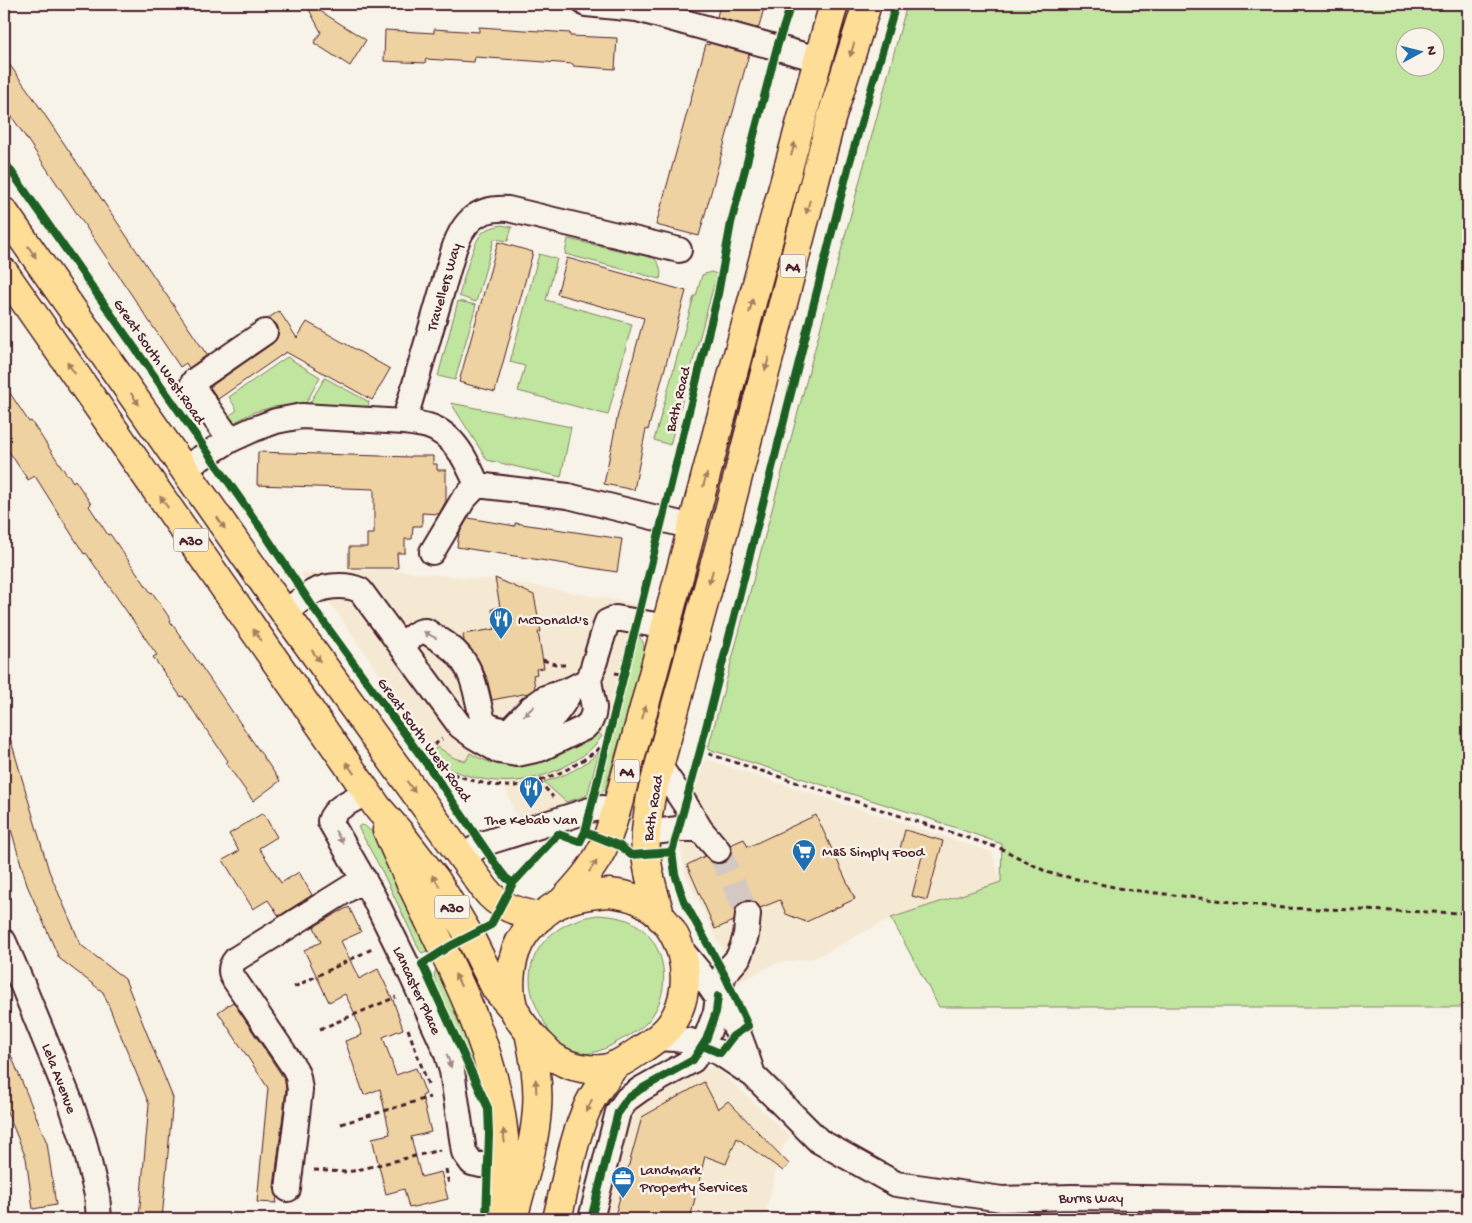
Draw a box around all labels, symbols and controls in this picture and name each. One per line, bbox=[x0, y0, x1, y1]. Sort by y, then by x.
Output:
north arrow bbox=[1394, 28, 1444, 78]
one-way arrow bbox=[848, 43, 856, 58]
text: N bbox=[1421, 45, 1439, 56]
one-way arrow bbox=[790, 142, 798, 157]
one-way arrow bbox=[804, 199, 812, 214]
street label: Travellers Way bbox=[423, 241, 466, 335]
one-way arrow bbox=[27, 245, 37, 258]
road number: A4 bbox=[780, 255, 806, 278]
street label: Great South West Road bbox=[108, 296, 209, 429]
one-way arrow bbox=[747, 299, 755, 314]
one-way arrow bbox=[763, 356, 771, 371]
one-way arrow bbox=[66, 362, 76, 375]
street label: Bath Road bbox=[662, 364, 696, 435]
one-way arrow bbox=[130, 393, 140, 406]
one-way arrow bbox=[701, 473, 709, 488]
one-way arrow bbox=[159, 495, 169, 509]
one-way arrow bbox=[216, 516, 226, 530]
road number: A30 bbox=[174, 528, 208, 552]
one-way arrow bbox=[707, 570, 715, 585]
restaurant icon: McDonald's bbox=[488, 606, 514, 640]
place label: McDonald's bbox=[518, 612, 588, 630]
one-way arrow bbox=[252, 628, 262, 641]
one-way arrow bbox=[423, 631, 438, 639]
one-way arrow bbox=[311, 649, 321, 662]
street label: Great South West Road bbox=[372, 675, 475, 807]
one-way arrow bbox=[640, 704, 648, 719]
one-way arrow bbox=[522, 706, 535, 717]
road number: A4 bbox=[614, 759, 640, 782]
one-way arrow bbox=[345, 761, 355, 775]
street label: Bath Road bbox=[640, 773, 668, 844]
restaurant icon: The Kebab Van bbox=[518, 775, 544, 809]
one-way arrow bbox=[406, 780, 417, 793]
place label: The Kebab Van bbox=[484, 812, 577, 830]
one-way arrow bbox=[334, 830, 343, 843]
supermarket icon: M&S Simply Food bbox=[791, 838, 817, 872]
place label: M&S Simply Food bbox=[822, 844, 926, 862]
one-way arrow bbox=[588, 859, 597, 872]
one-way arrow bbox=[431, 874, 441, 888]
road number: A30 bbox=[434, 896, 470, 919]
street label: Lancaster Place bbox=[388, 944, 445, 1038]
one-way arrow bbox=[454, 973, 462, 987]
street label: Lela Avenue bbox=[37, 1041, 80, 1117]
one-way arrow bbox=[446, 1053, 454, 1068]
one-way arrow bbox=[532, 1077, 540, 1093]
one-way arrow bbox=[584, 1099, 592, 1113]
one-way arrow bbox=[500, 1127, 508, 1143]
place label: Landmark Property Services bbox=[639, 1162, 748, 1197]
office icon: Landmark Property Services bbox=[610, 1165, 636, 1199]
street label: Burns Way bbox=[1058, 1190, 1124, 1208]

